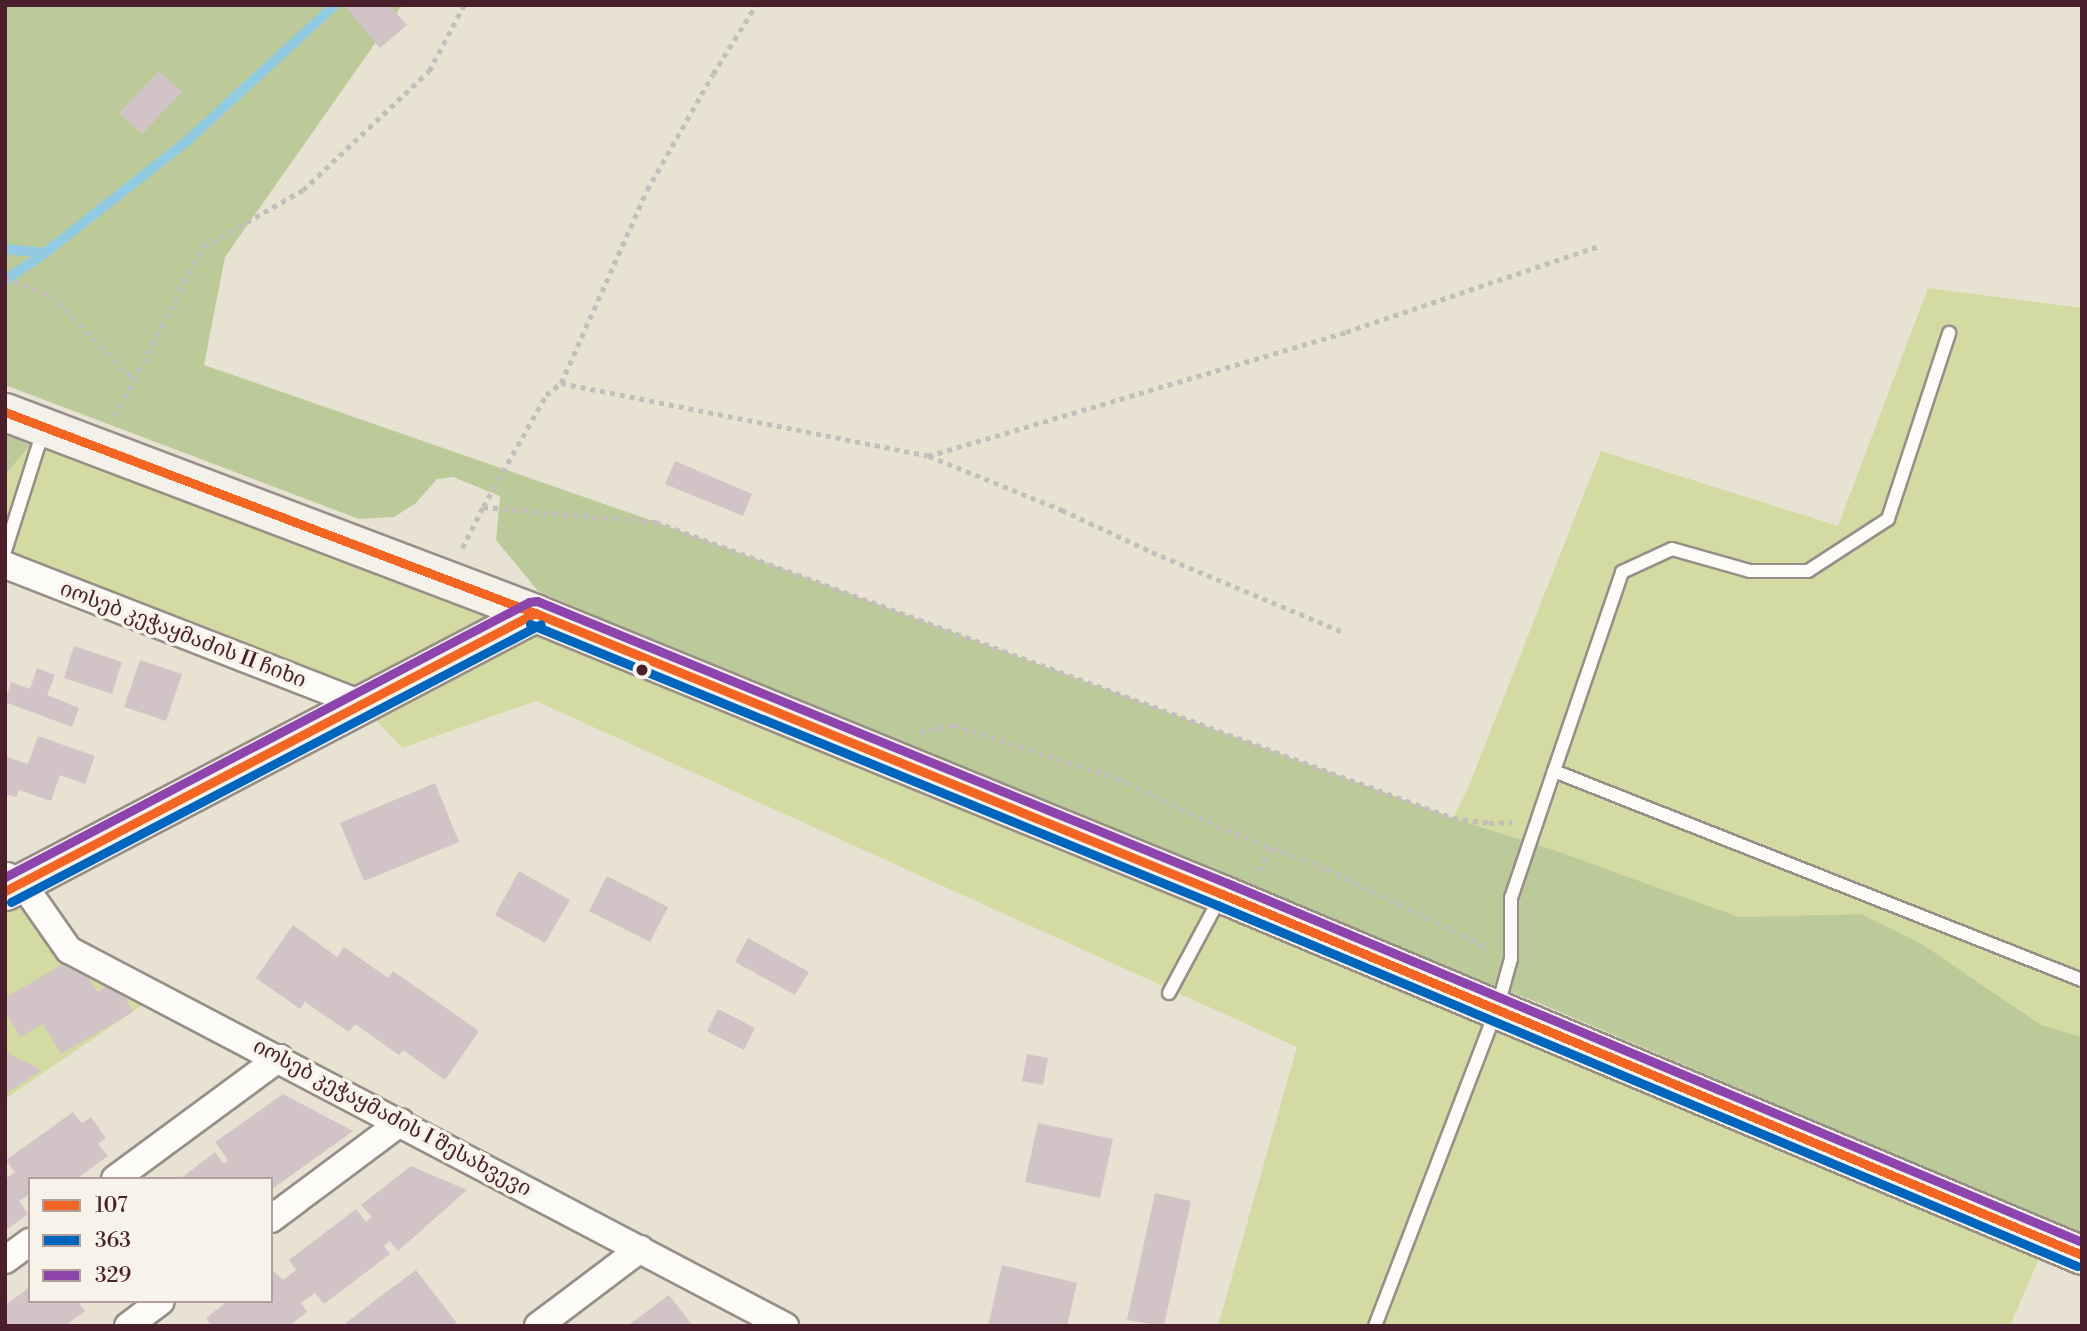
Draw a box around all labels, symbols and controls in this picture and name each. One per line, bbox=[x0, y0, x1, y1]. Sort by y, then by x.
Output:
street label: იოსებ კეჭაყმაძის II ჩიხი bbox=[56, 576, 310, 694]
unlabelled marker bbox=[635, 663, 649, 677]
street label: იოსებ კეჭაყმაძის I შესახვევი bbox=[249, 1034, 535, 1202]
legend bbox=[28, 1177, 273, 1303]
text: 107 bbox=[95, 1193, 128, 1219]
text: 363 bbox=[95, 1228, 131, 1254]
text: 329 bbox=[95, 1263, 131, 1289]

